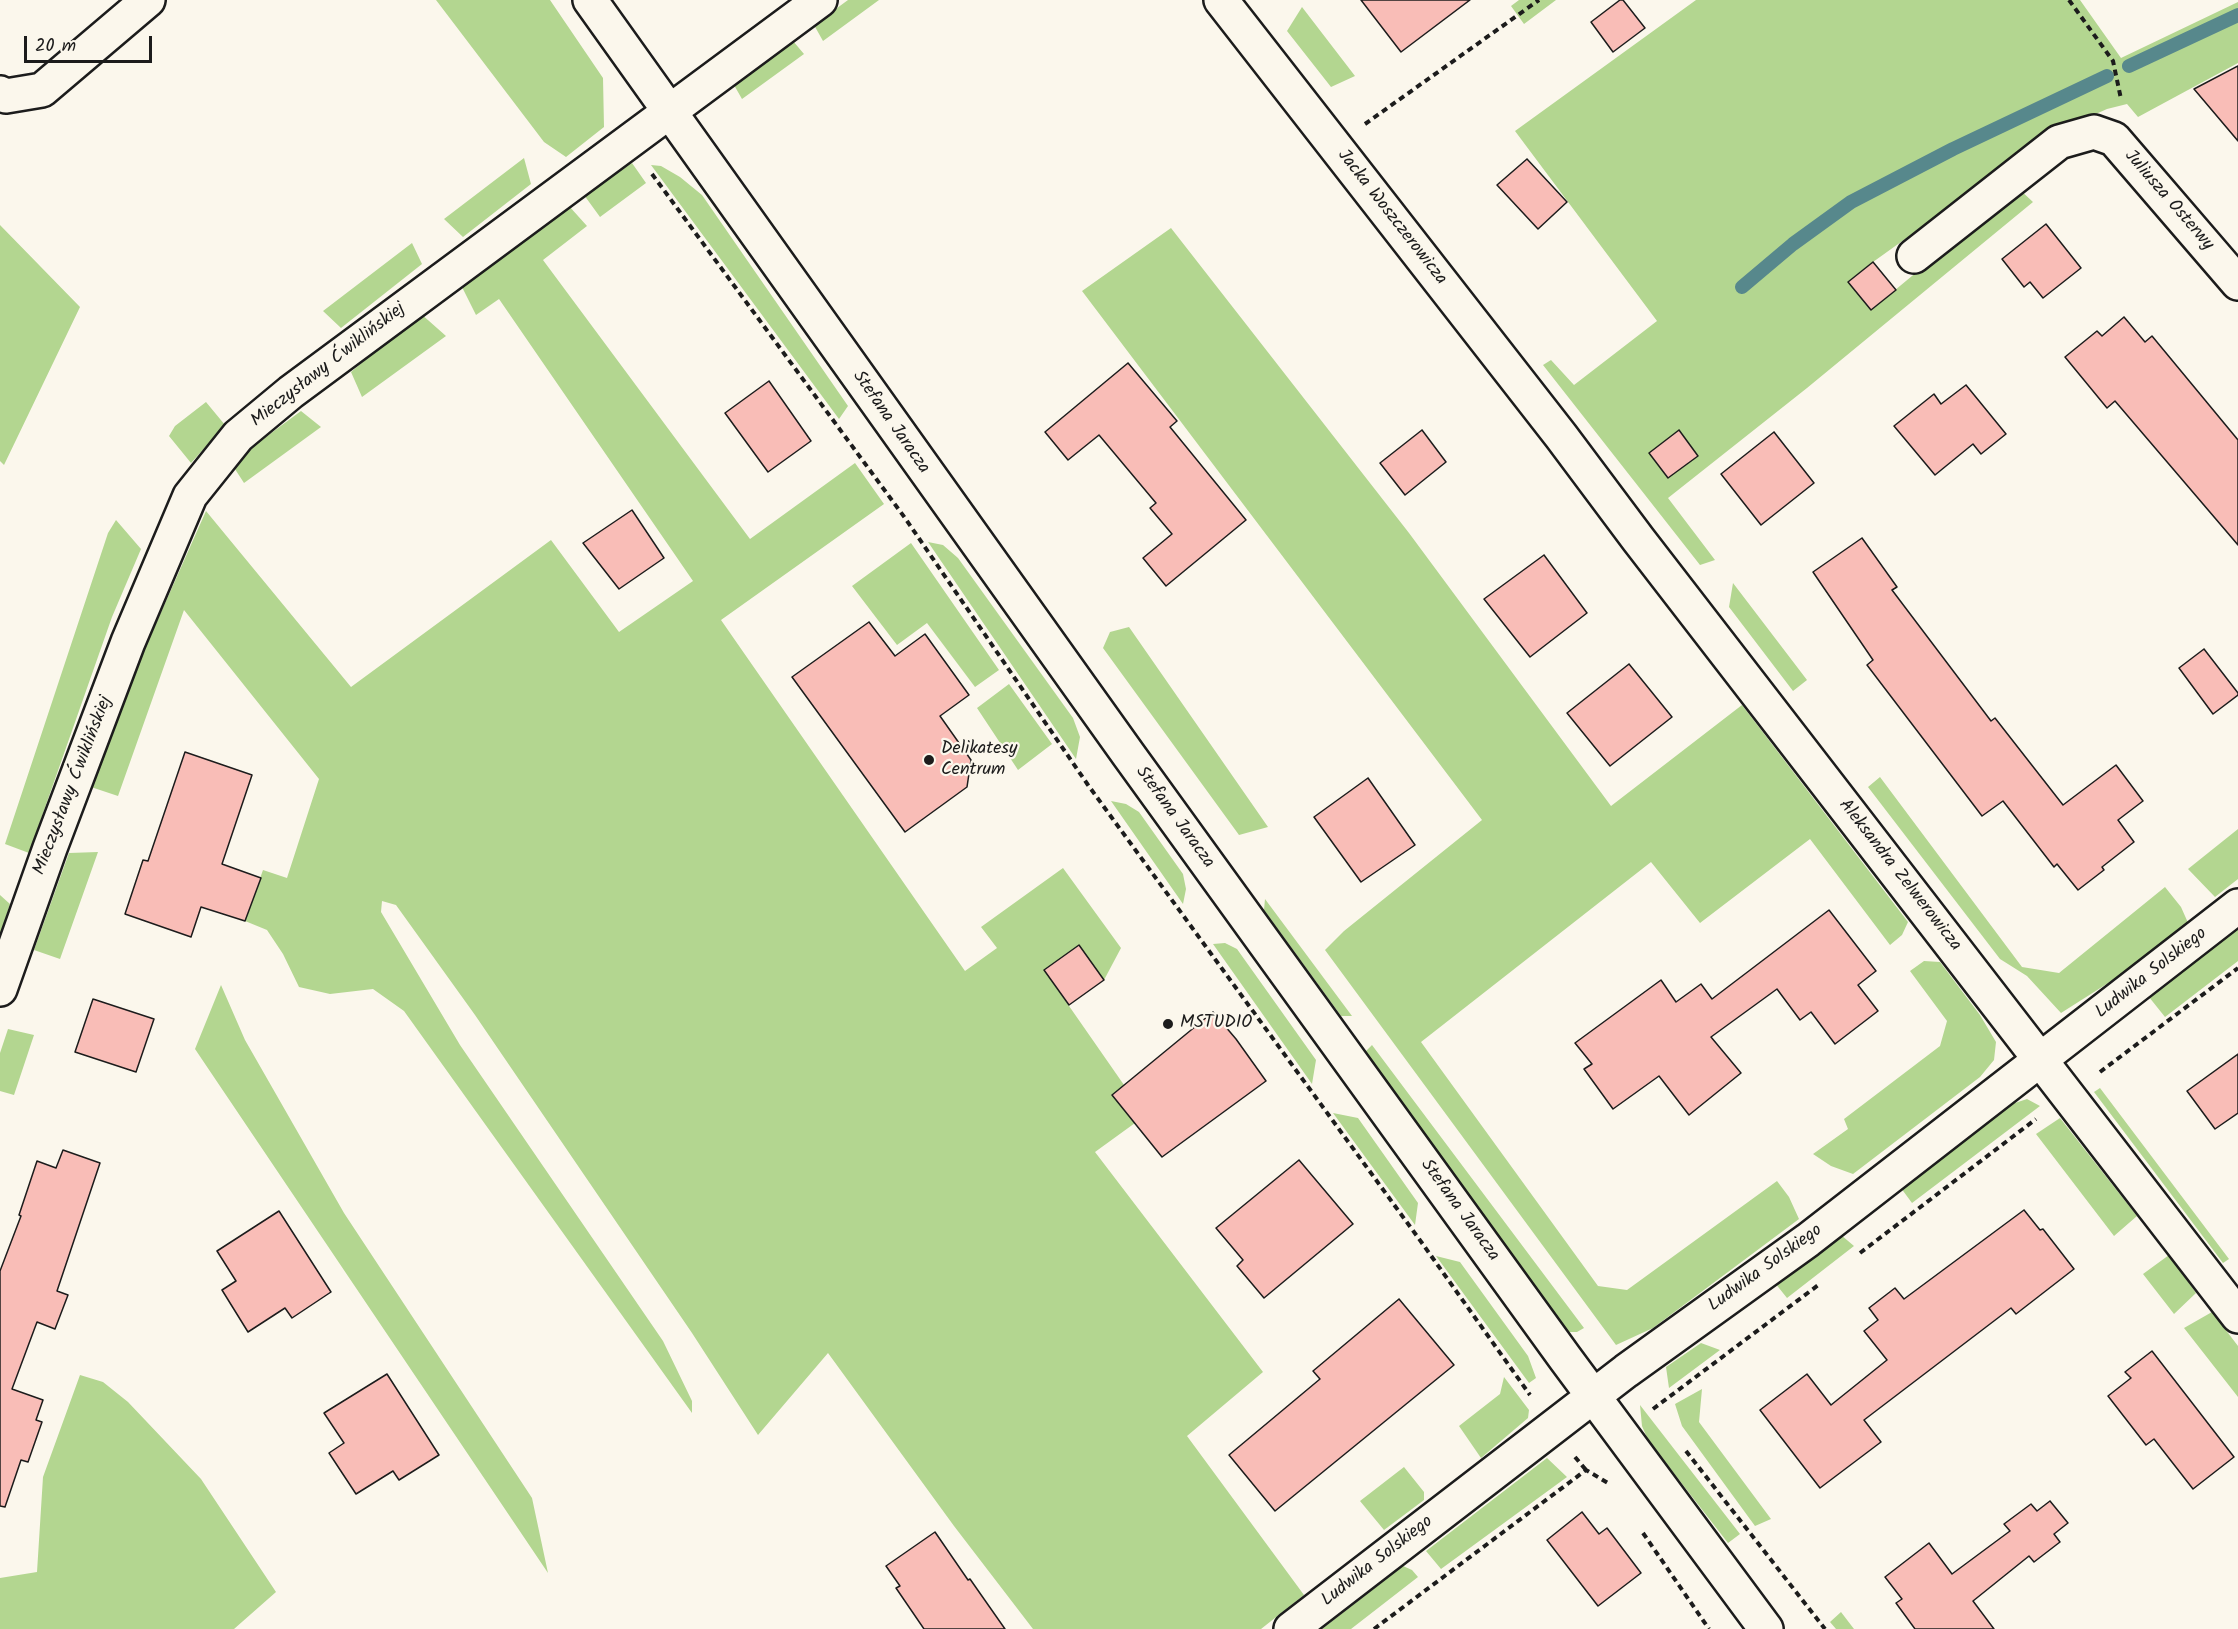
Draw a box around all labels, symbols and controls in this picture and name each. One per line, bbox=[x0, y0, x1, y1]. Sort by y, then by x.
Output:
scale bar bbox=[27, 24, 154, 62]
text: 20 m bbox=[35, 32, 76, 61]
street label: Jacka Woszczerowicza bbox=[1331, 146, 1451, 290]
street label: Juliusza Osterwy bbox=[2119, 146, 2217, 256]
street label: Mieczysławy Ćwiklińskiej bbox=[248, 299, 410, 433]
street label: Stefana Jaracza bbox=[847, 367, 933, 479]
street label: Mieczysławy Ćwiklińskiej bbox=[30, 694, 118, 878]
place label: Delikatesy Centrum bbox=[941, 739, 1017, 782]
marker: Delikatesy Centrum bbox=[922, 753, 936, 767]
street label: Stefana Jaracza bbox=[1130, 763, 1218, 873]
street label: Aleksandra Zelwerowicza bbox=[1833, 796, 1965, 956]
street label: Ludwika Solskiego bbox=[2092, 924, 2212, 1024]
place label: MSTUDIO bbox=[1180, 1013, 1252, 1035]
marker: MSTUDIO bbox=[1161, 1017, 1175, 1031]
street label: Stefana Jaracza bbox=[1415, 1156, 1503, 1266]
street label: Ludwika Solskiego bbox=[1705, 1221, 1827, 1317]
street label: Ludwika Solskiego bbox=[1318, 1512, 1438, 1612]

